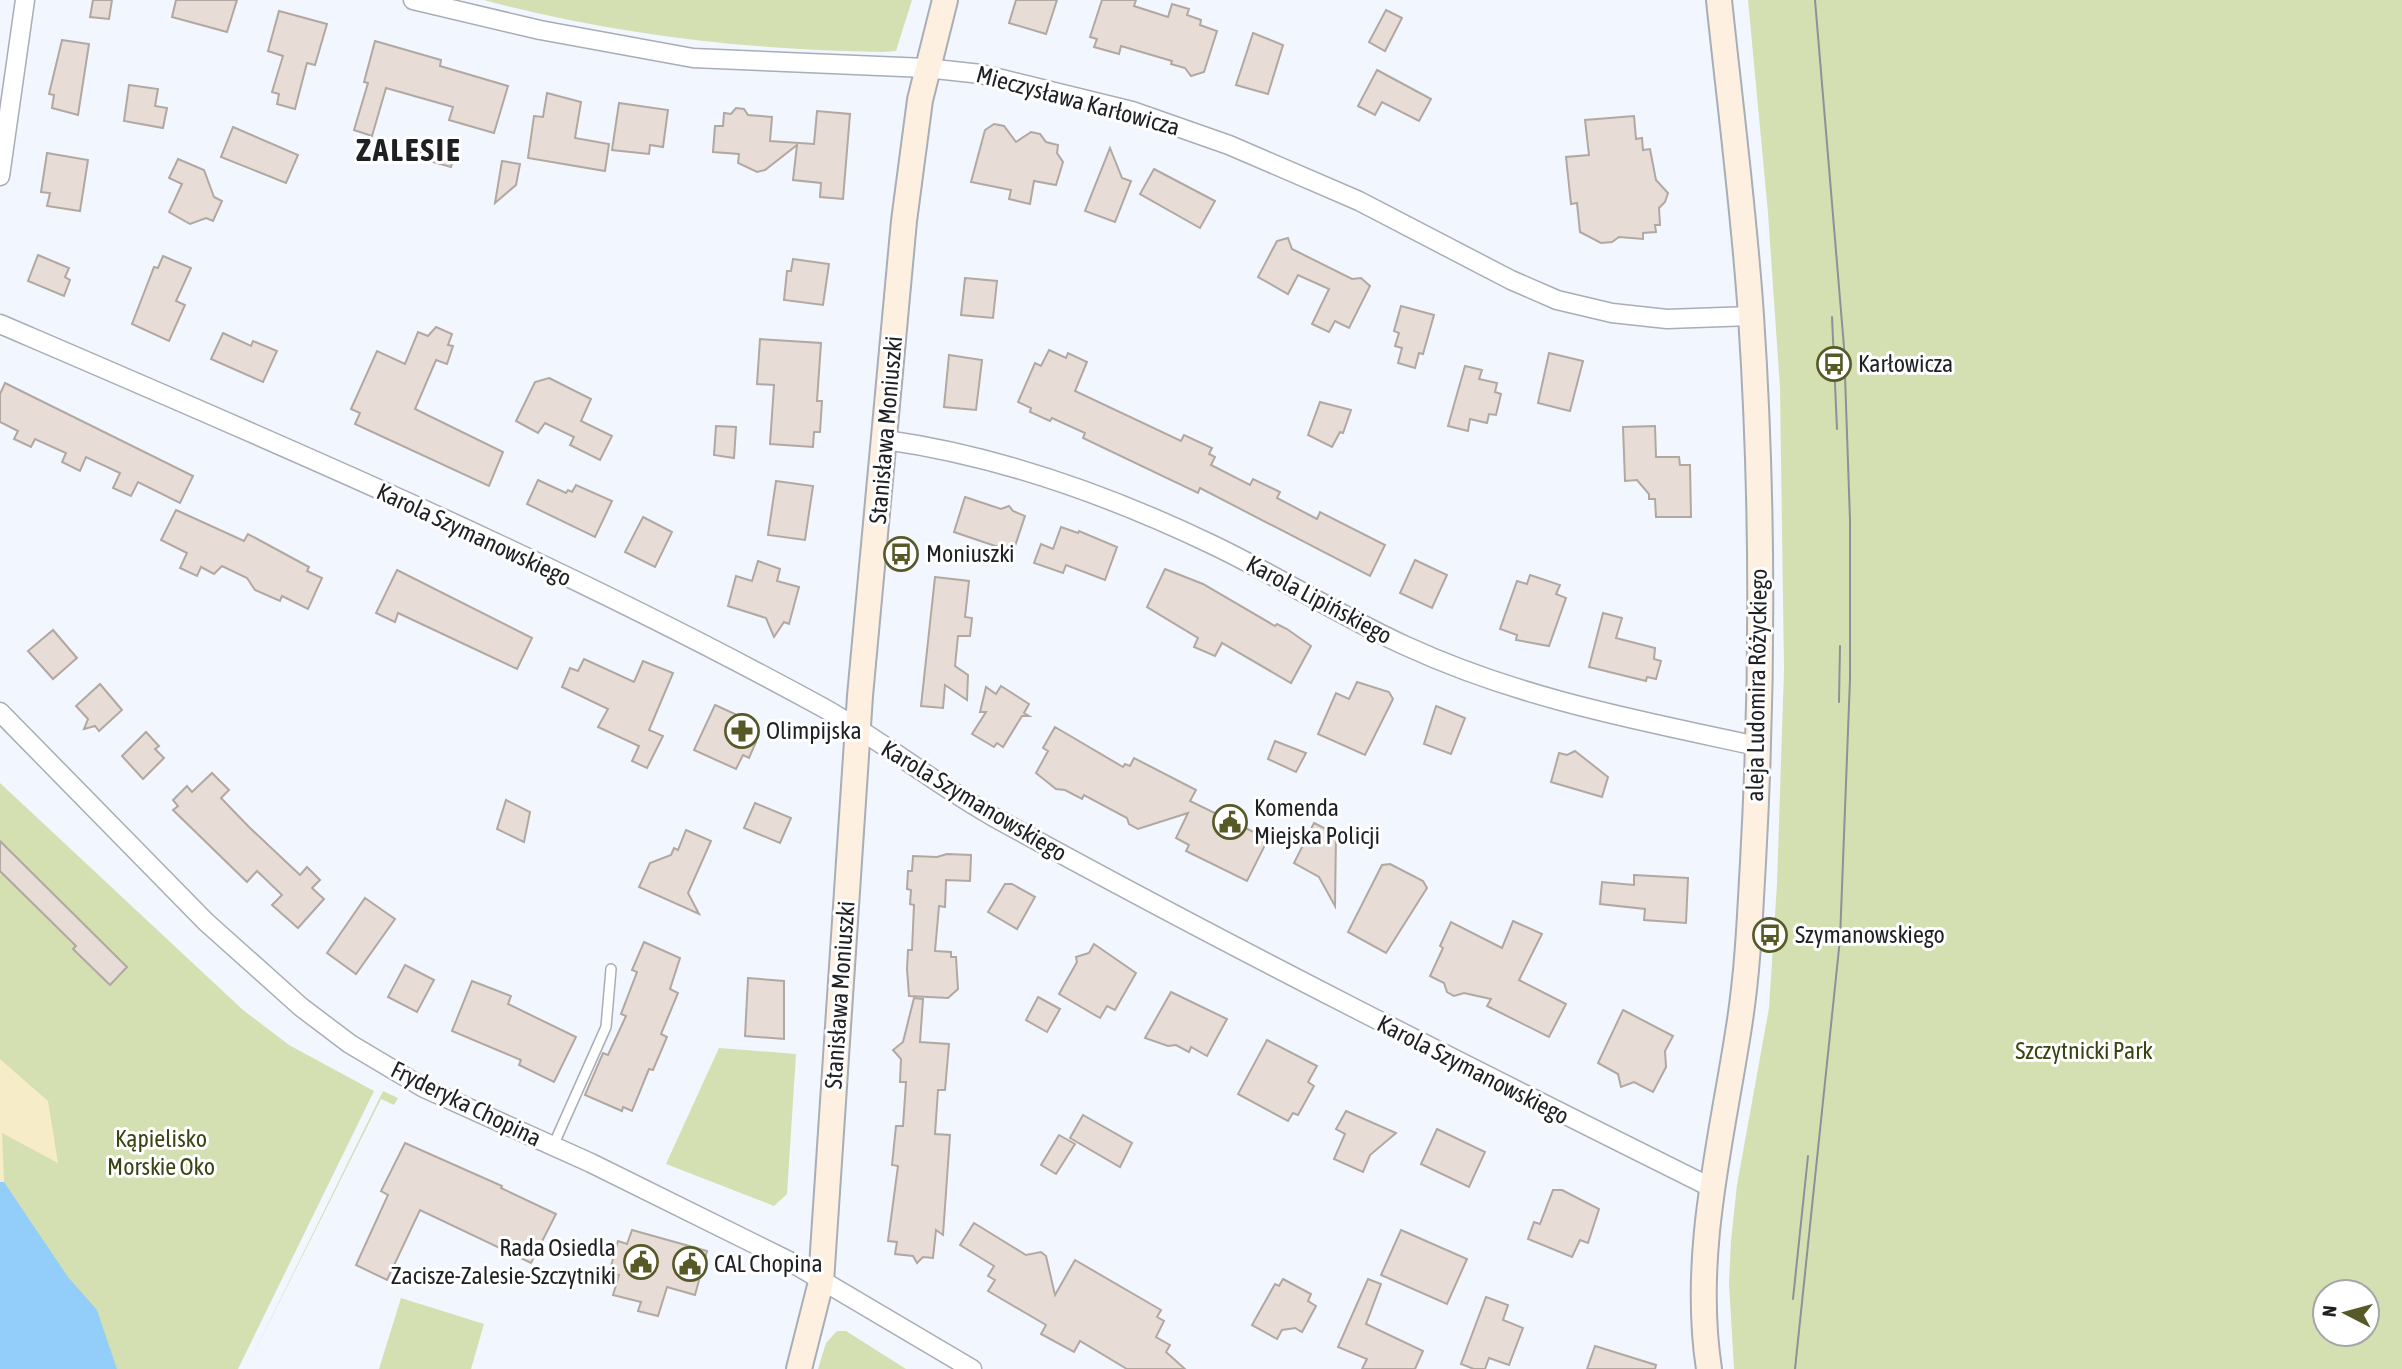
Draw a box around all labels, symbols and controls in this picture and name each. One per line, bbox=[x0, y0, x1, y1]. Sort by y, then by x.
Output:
street label: Mieczysława Karłowicza bbox=[973, 60, 1183, 141]
district label: ZALESIE bbox=[356, 131, 462, 168]
street label: Stanisława Moniuszki bbox=[864, 335, 907, 525]
bus stop icon: Karłowicza bbox=[1815, 345, 1853, 383]
place label: Karłowicza bbox=[1858, 350, 1953, 377]
street label: Karola Szymanowskiego bbox=[373, 478, 576, 591]
bus stop icon: Moniuszki bbox=[882, 535, 920, 573]
place label: Moniuszki bbox=[926, 540, 1015, 567]
street label: Karola Lipińskiego bbox=[1242, 550, 1397, 649]
street label: aleja Ludomira Różyckiego bbox=[1741, 568, 1772, 802]
pharmacy icon: Olimpijska bbox=[723, 712, 761, 750]
place label: Olimpijska bbox=[766, 717, 862, 744]
street label: Karola Szymanowskiego bbox=[877, 735, 1072, 867]
place label: Komenda Miejska Policji bbox=[1254, 794, 1380, 849]
public building icon: Komenda Miejska Policji bbox=[1211, 803, 1249, 841]
street label: Stanisława Moniuszki bbox=[819, 900, 860, 1090]
bus stop icon: Szymanowskiego bbox=[1751, 916, 1789, 954]
place label: Szymanowskiego bbox=[1795, 921, 1945, 948]
street label: Karola Szymanowskiego bbox=[1373, 1010, 1574, 1130]
park label: Szczytnicki Park bbox=[2015, 1037, 2153, 1064]
street label: Fryderyka Chopina bbox=[387, 1056, 546, 1152]
park label: Kąpielisko Morskie Oko bbox=[107, 1125, 215, 1180]
place label: Rada Osiedla Zacisze-Zalesie-Szczytniki bbox=[391, 1234, 616, 1289]
public building icon: Rada Osiedla Zacisze-Zalesie-Szczytniki bbox=[622, 1243, 660, 1281]
public building icon: CAL Chopina bbox=[671, 1245, 709, 1283]
place label: CAL Chopina bbox=[714, 1250, 823, 1277]
north arrow bbox=[2311, 1278, 2381, 1348]
text: N bbox=[2318, 1304, 2341, 1318]

